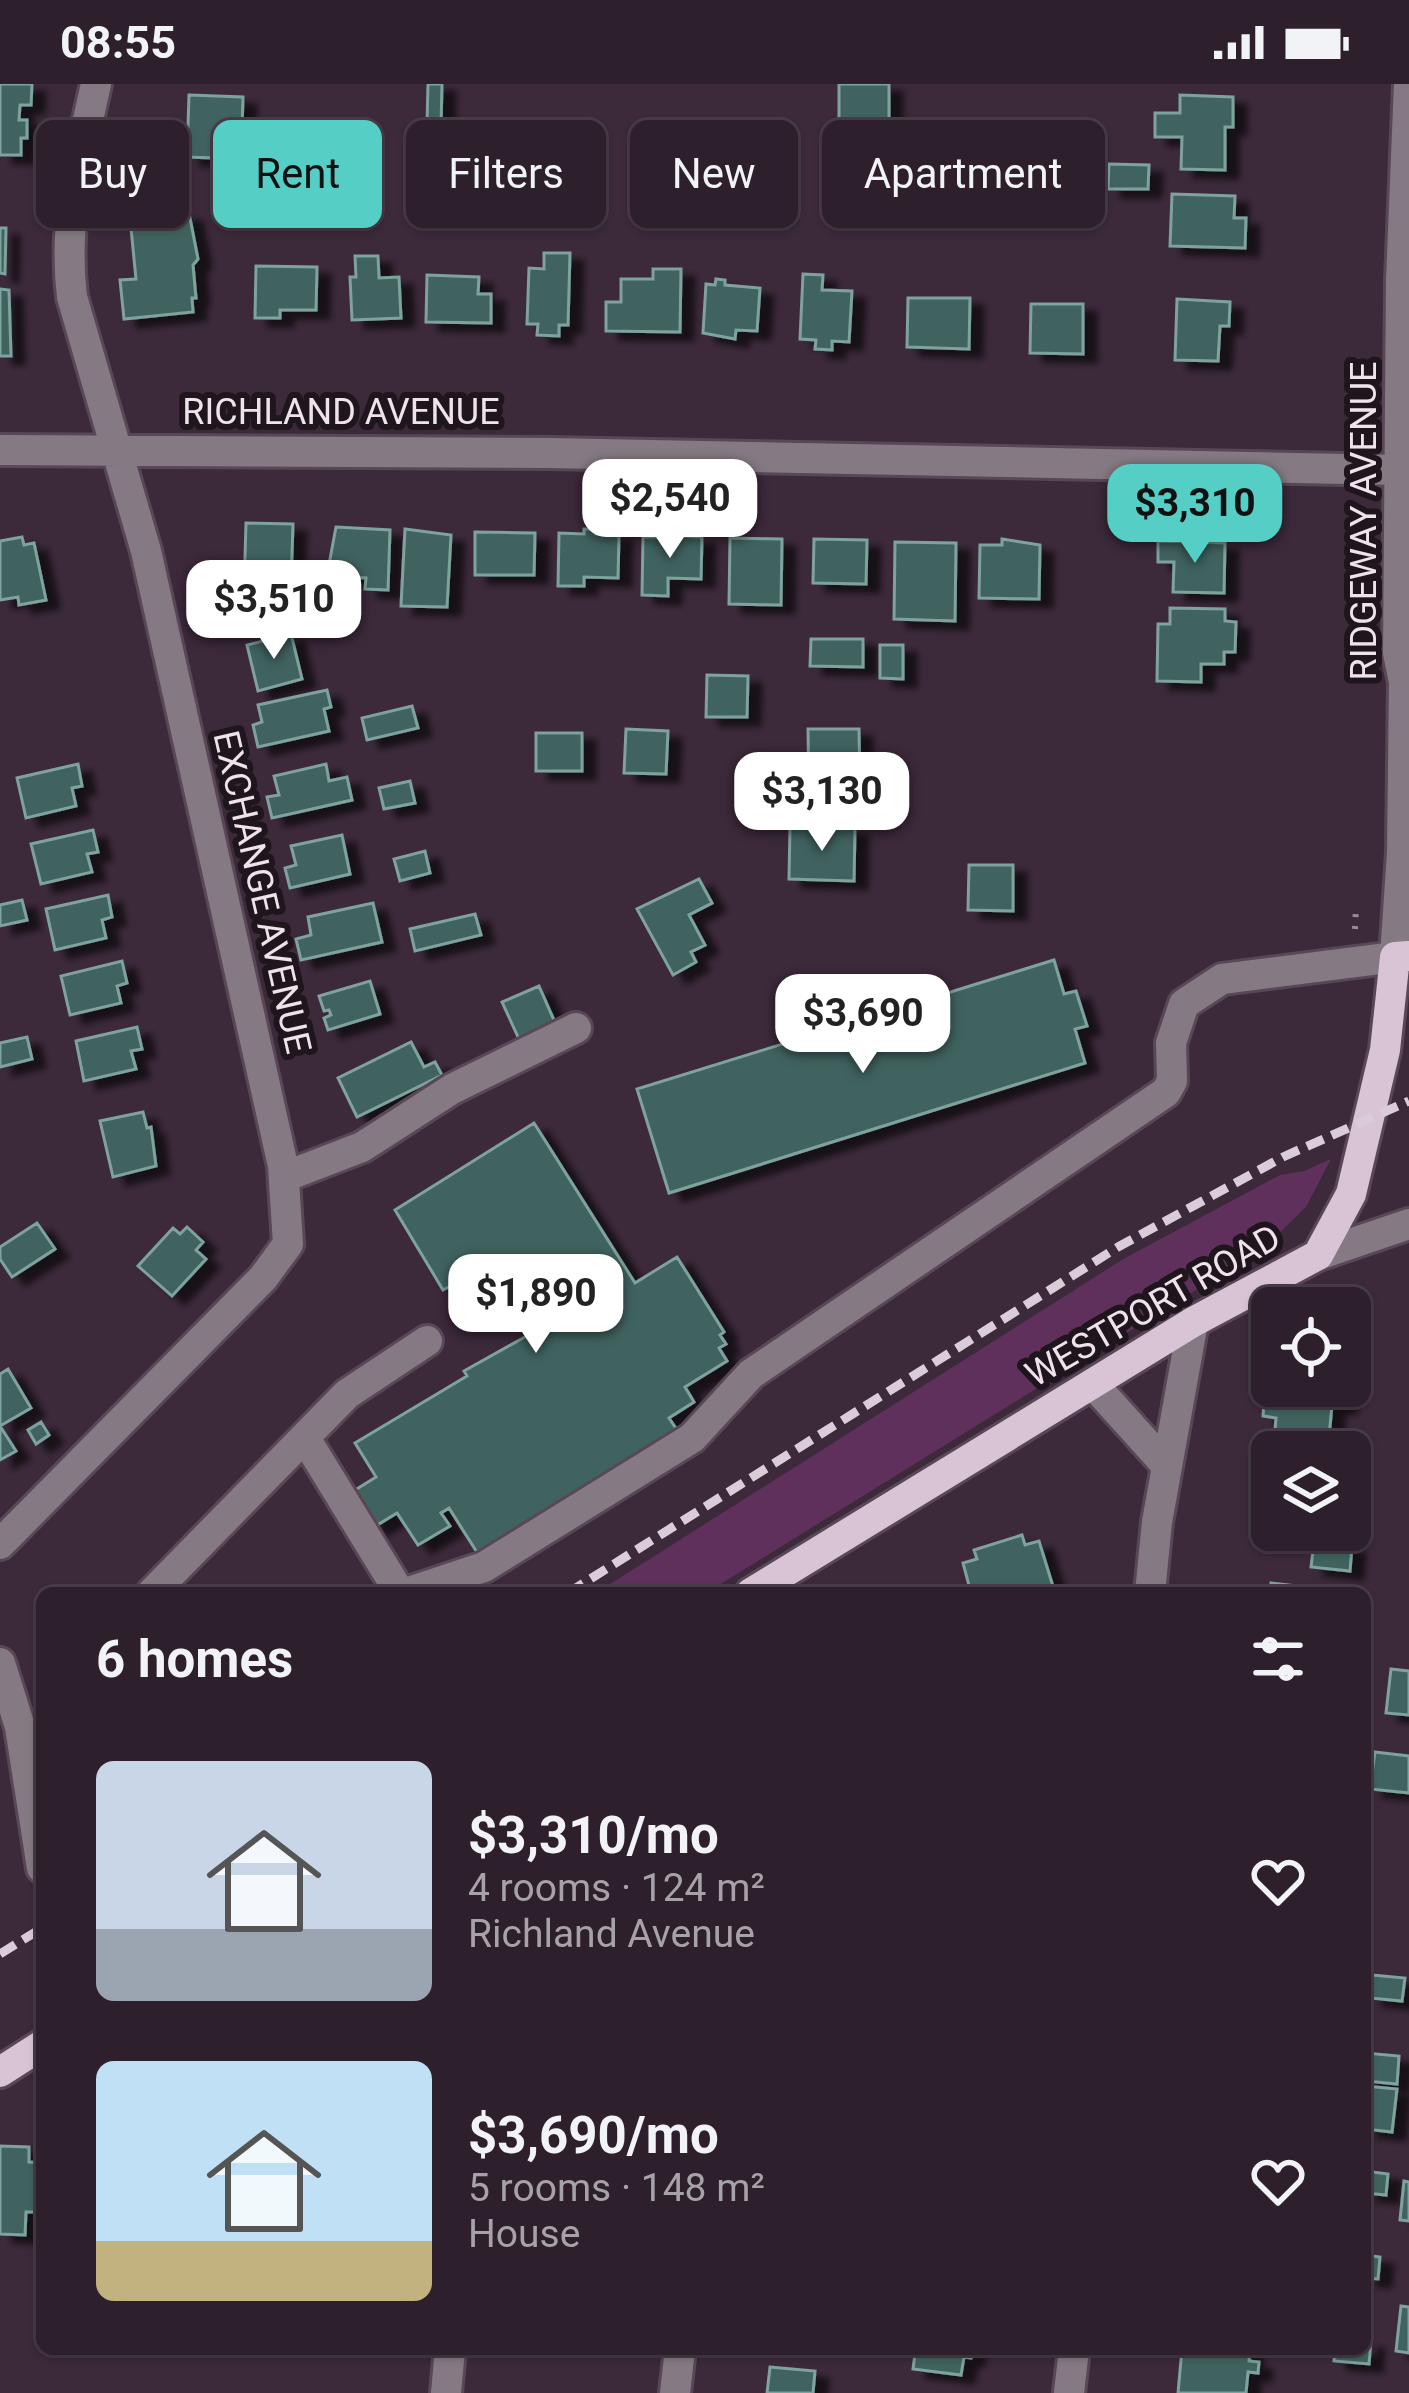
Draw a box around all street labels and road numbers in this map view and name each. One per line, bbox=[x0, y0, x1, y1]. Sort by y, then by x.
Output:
street label: RIDGEWAY AVENUE bbox=[1343, 362, 1385, 680]
street label: RICHLAND AVENUE bbox=[182, 391, 500, 433]
street label: EXCHANGE AVENUE bbox=[204, 727, 320, 1057]
street label: WESTPORT ROAD bbox=[1018, 1216, 1288, 1396]

